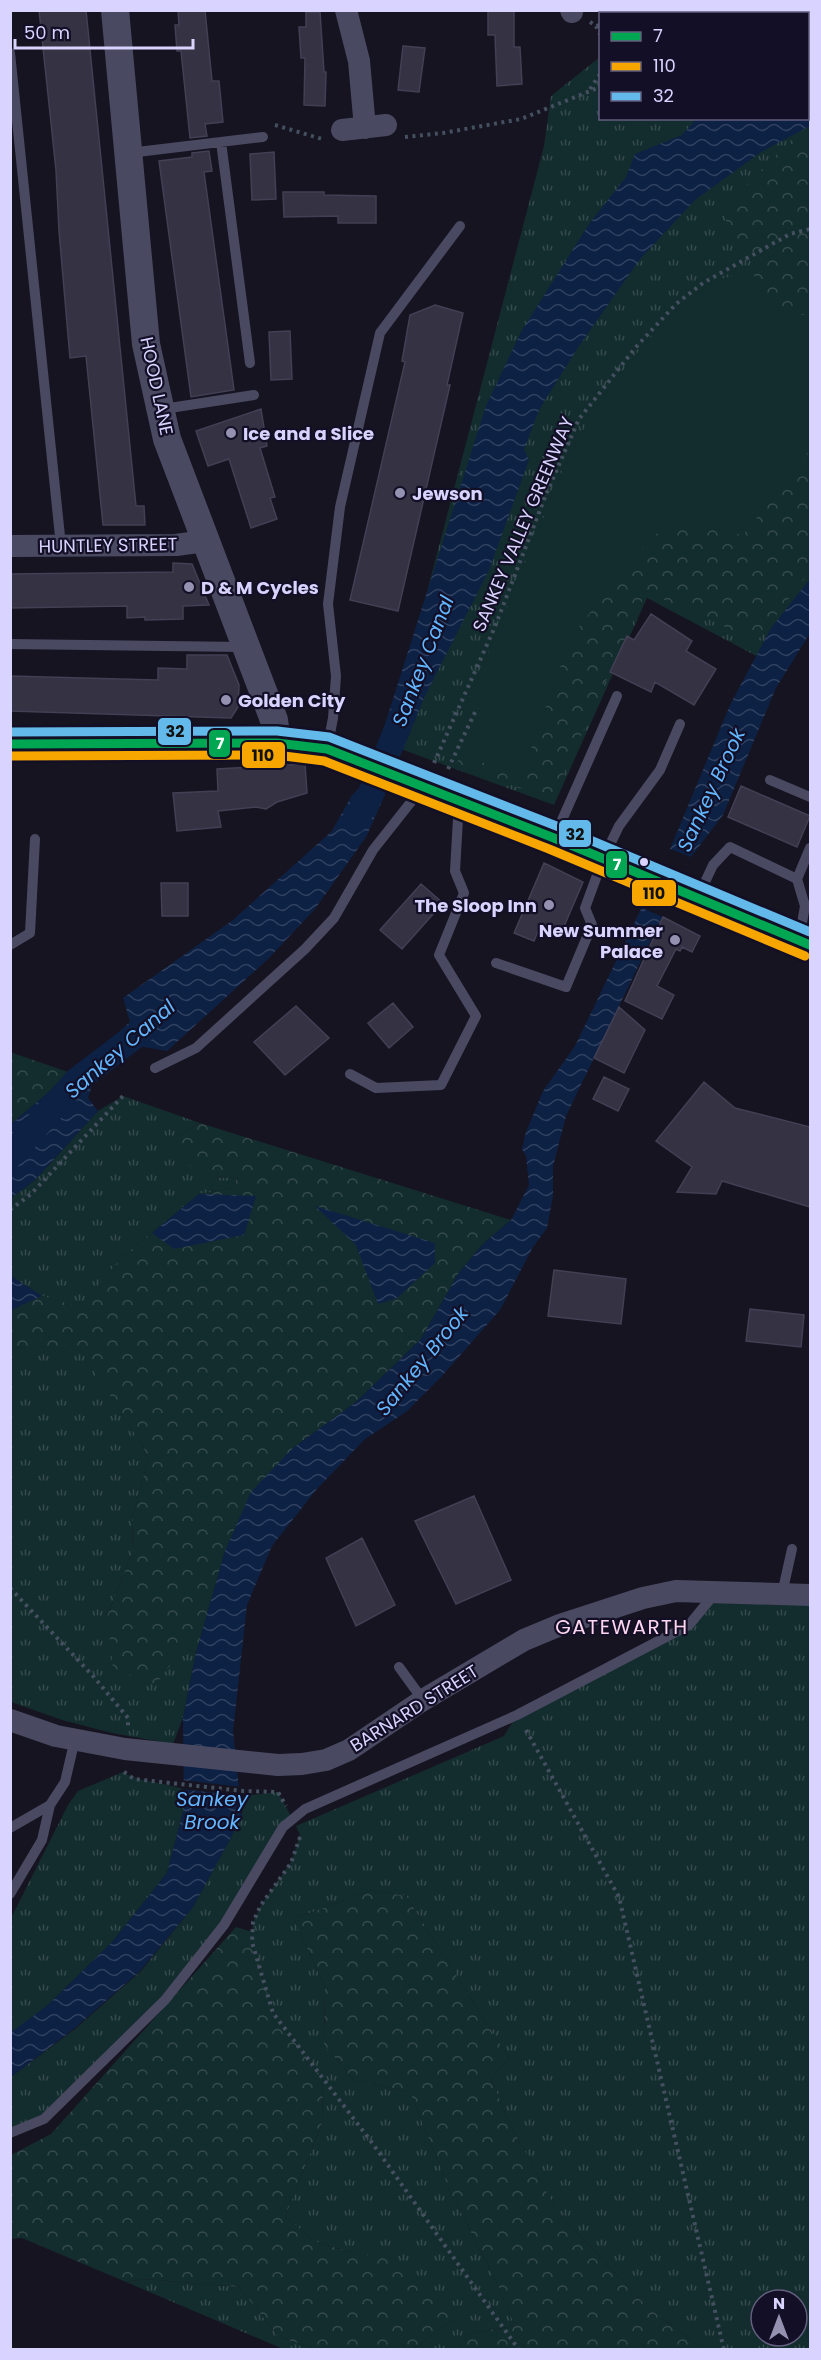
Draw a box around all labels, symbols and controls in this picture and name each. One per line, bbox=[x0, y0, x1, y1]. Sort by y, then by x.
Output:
scale bar bbox=[15, 12, 194, 50]
legend bbox=[599, 12, 809, 120]
text: 50 m bbox=[24, 20, 70, 45]
text: 7 bbox=[653, 23, 663, 48]
text: 110 bbox=[653, 53, 676, 78]
text: 32 bbox=[653, 83, 674, 108]
street label: HOOD LANE bbox=[134, 334, 180, 438]
street label: SANKEY VALLEY GREENWAY bbox=[466, 412, 580, 635]
place label: Ice and a Slice bbox=[243, 421, 374, 446]
marker: Ice and a Slice bbox=[224, 426, 238, 440]
place label: Jewson bbox=[412, 481, 483, 506]
marker: Jewson bbox=[393, 486, 407, 500]
street label: HUNTLEY STREET bbox=[38, 531, 178, 559]
place label: D & M Cycles bbox=[201, 575, 319, 600]
marker: D & M Cycles bbox=[182, 580, 196, 594]
water label: Sankey Canal bbox=[385, 591, 461, 730]
place label: Golden City bbox=[238, 688, 346, 713]
marker: Golden City bbox=[219, 693, 233, 707]
line badge: 32 bbox=[157, 717, 192, 746]
text: 32 bbox=[166, 720, 184, 743]
water label: Sankey Brook bbox=[670, 722, 753, 856]
line badge: 7 bbox=[208, 729, 231, 758]
text: 7 bbox=[216, 732, 225, 755]
line badge: 110 bbox=[241, 741, 286, 769]
text: 110 bbox=[252, 744, 274, 767]
line badge: 32 bbox=[558, 819, 592, 848]
text: 32 bbox=[566, 823, 584, 846]
line badge: 7 bbox=[605, 850, 628, 879]
text: 7 bbox=[613, 853, 622, 876]
unlabelled marker bbox=[638, 856, 650, 868]
line badge: 110 bbox=[631, 879, 677, 907]
text: 110 bbox=[643, 882, 665, 905]
place label: The Sloop Inn bbox=[414, 893, 537, 918]
marker: The Sloop Inn bbox=[542, 898, 556, 912]
place label: New Summer Palace bbox=[539, 918, 663, 964]
marker: New Summer Palace bbox=[668, 933, 682, 947]
water label: Sankey Canal bbox=[59, 993, 181, 1105]
water label: Sankey Brook bbox=[369, 1299, 476, 1422]
district label: GATEWARTH bbox=[555, 1613, 689, 1641]
street label: BARNARD STREET bbox=[345, 1658, 483, 1758]
water label: Sankey Brook bbox=[176, 1785, 249, 1836]
north arrow bbox=[749, 2288, 809, 2348]
text: N bbox=[773, 2292, 785, 2315]

